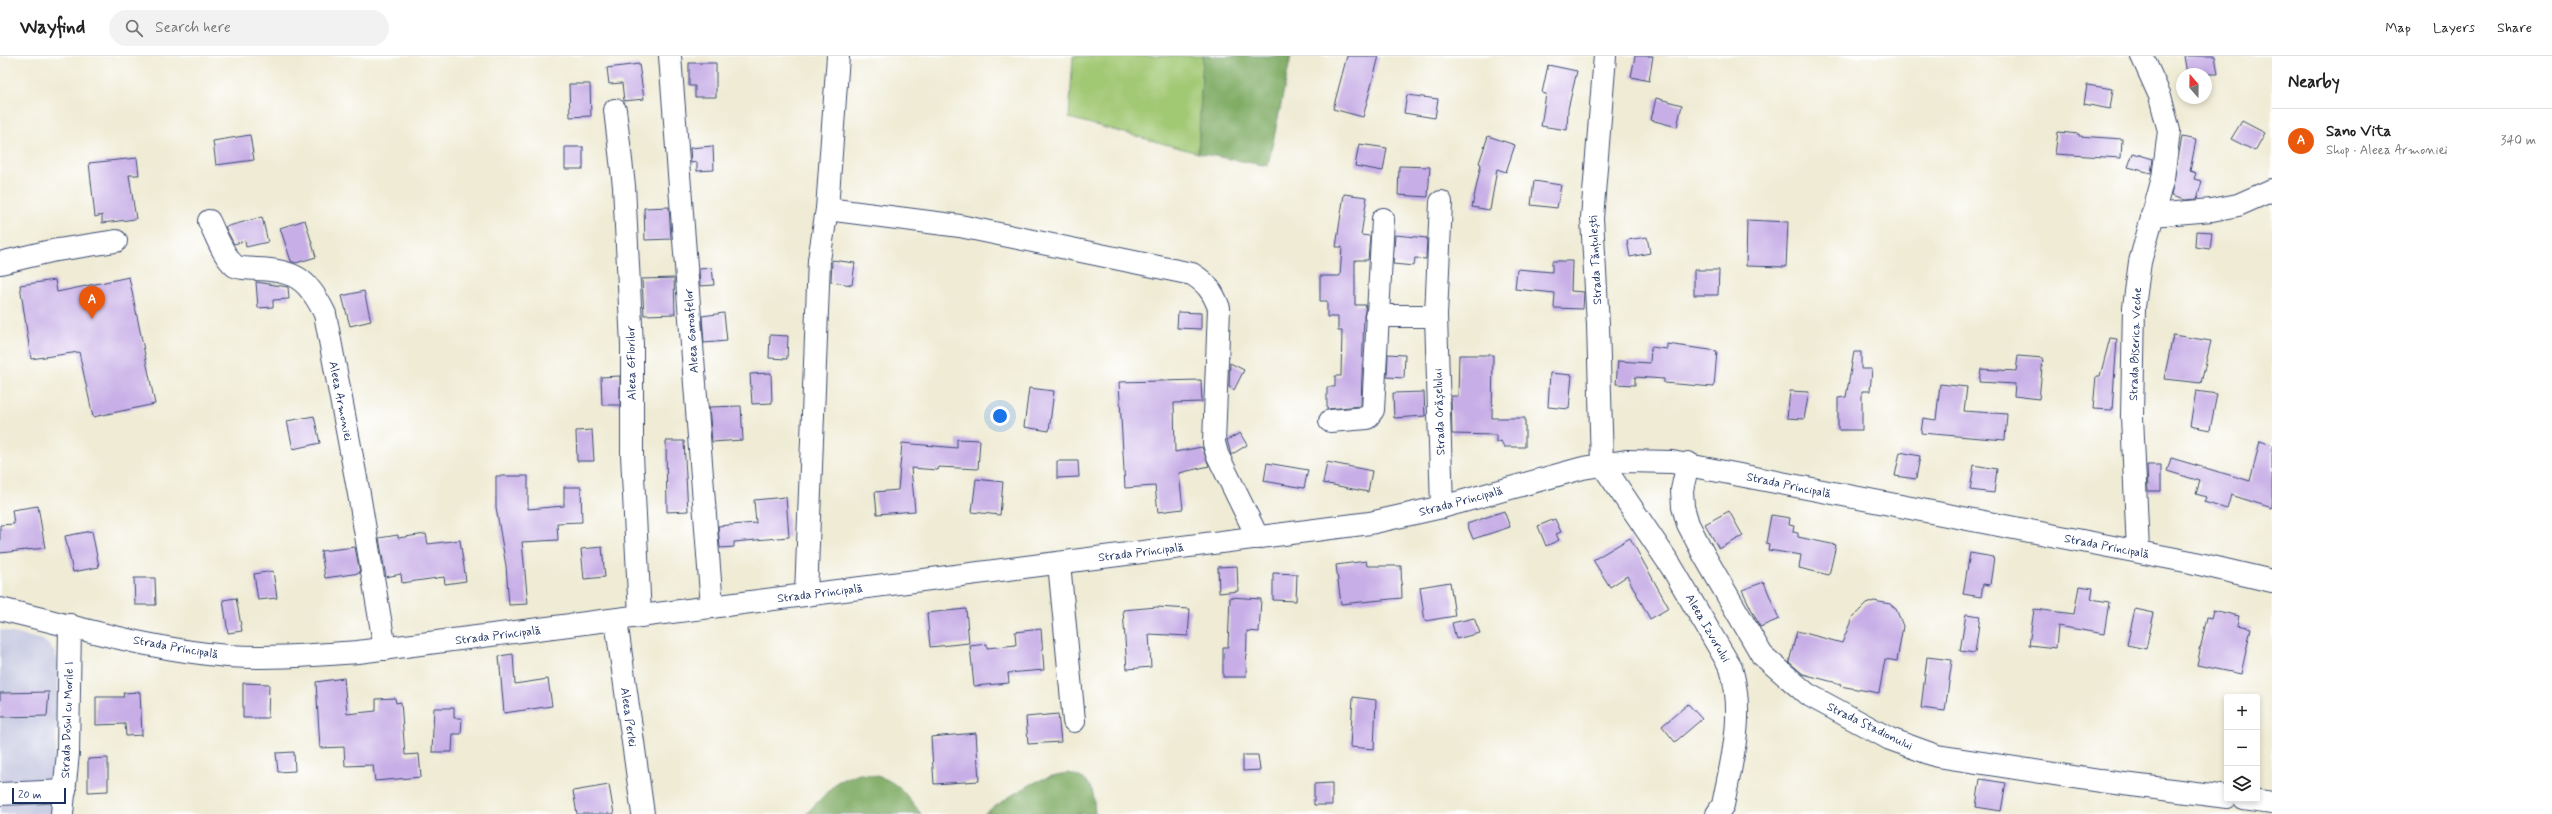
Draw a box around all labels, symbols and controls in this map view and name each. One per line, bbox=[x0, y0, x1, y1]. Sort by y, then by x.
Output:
search box bbox=[109, 10, 389, 46]
text: Wayfind bbox=[20, 15, 85, 40]
icon: search bbox=[123, 17, 145, 39]
text: Search here bbox=[155, 18, 231, 38]
text: Map bbox=[2385, 19, 2411, 37]
text: Layers bbox=[2433, 19, 2475, 37]
text: Share bbox=[2497, 19, 2532, 37]
north arrow bbox=[2176, 68, 2212, 104]
text: Nearby bbox=[2288, 71, 2340, 93]
text: Sano Vita bbox=[2326, 122, 2391, 142]
text: A bbox=[2297, 132, 2305, 149]
text: 340 m bbox=[2501, 132, 2536, 149]
text: Shop · Aleea Armoniei bbox=[2326, 142, 2447, 159]
street label: Strada Tănțulești bbox=[1586, 215, 1606, 305]
pin: A bbox=[79, 286, 105, 319]
street label: Strada Biserica Veche bbox=[2126, 287, 2146, 401]
street label: Aleea Garoafelor bbox=[681, 288, 703, 374]
street label: Aleea GFlorilor bbox=[623, 325, 641, 400]
street label: Aleea Armoniei bbox=[324, 360, 356, 442]
street label: Strada Orășelului bbox=[1430, 368, 1450, 456]
your location bbox=[990, 406, 1010, 426]
street label: Strada Principală bbox=[1745, 469, 1833, 503]
street label: Strada Principală bbox=[1418, 483, 1505, 521]
street label: Strada Principală bbox=[2063, 531, 2151, 563]
street label: Strada Principală bbox=[1097, 540, 1185, 566]
street label: Strada Principală bbox=[776, 581, 864, 607]
street label: Aleea Izvorului bbox=[1681, 591, 1733, 666]
street label: Strada Principală bbox=[454, 623, 542, 649]
street label: Strada Principală bbox=[132, 633, 220, 663]
street label: Strada Dosul cu Morile I bbox=[58, 661, 78, 779]
street label: Aleea Perlei bbox=[616, 686, 640, 748]
map controls bbox=[2224, 694, 2260, 802]
button: + bbox=[2224, 694, 2260, 730]
street label: Strada Stadionului bbox=[1824, 699, 1915, 755]
button: − bbox=[2224, 730, 2260, 766]
button: layers bbox=[2224, 766, 2260, 802]
scale bar bbox=[12, 786, 66, 805]
text: 20 m bbox=[18, 788, 41, 802]

